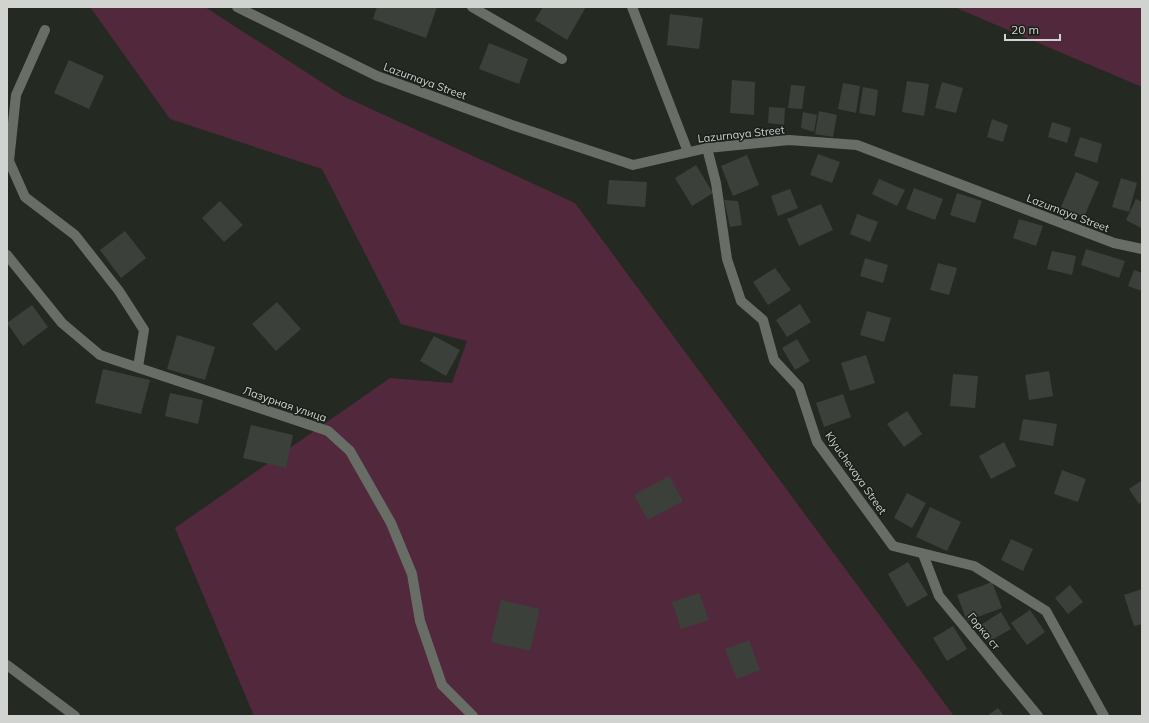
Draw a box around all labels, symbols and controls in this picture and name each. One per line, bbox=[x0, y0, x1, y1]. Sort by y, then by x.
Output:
scale bar bbox=[1005, 16, 1060, 42]
text: 20 m bbox=[1011, 22, 1039, 37]
street label: Lazurnaya Street bbox=[382, 59, 469, 103]
street label: Lazurnaya Street bbox=[697, 122, 785, 146]
street label: Lazurnaya Street bbox=[1025, 191, 1111, 235]
street label: Лазурная улица bbox=[241, 383, 329, 425]
street label: Klyuchevaya Street bbox=[822, 429, 890, 517]
street label: Горка ст bbox=[965, 610, 1003, 652]

